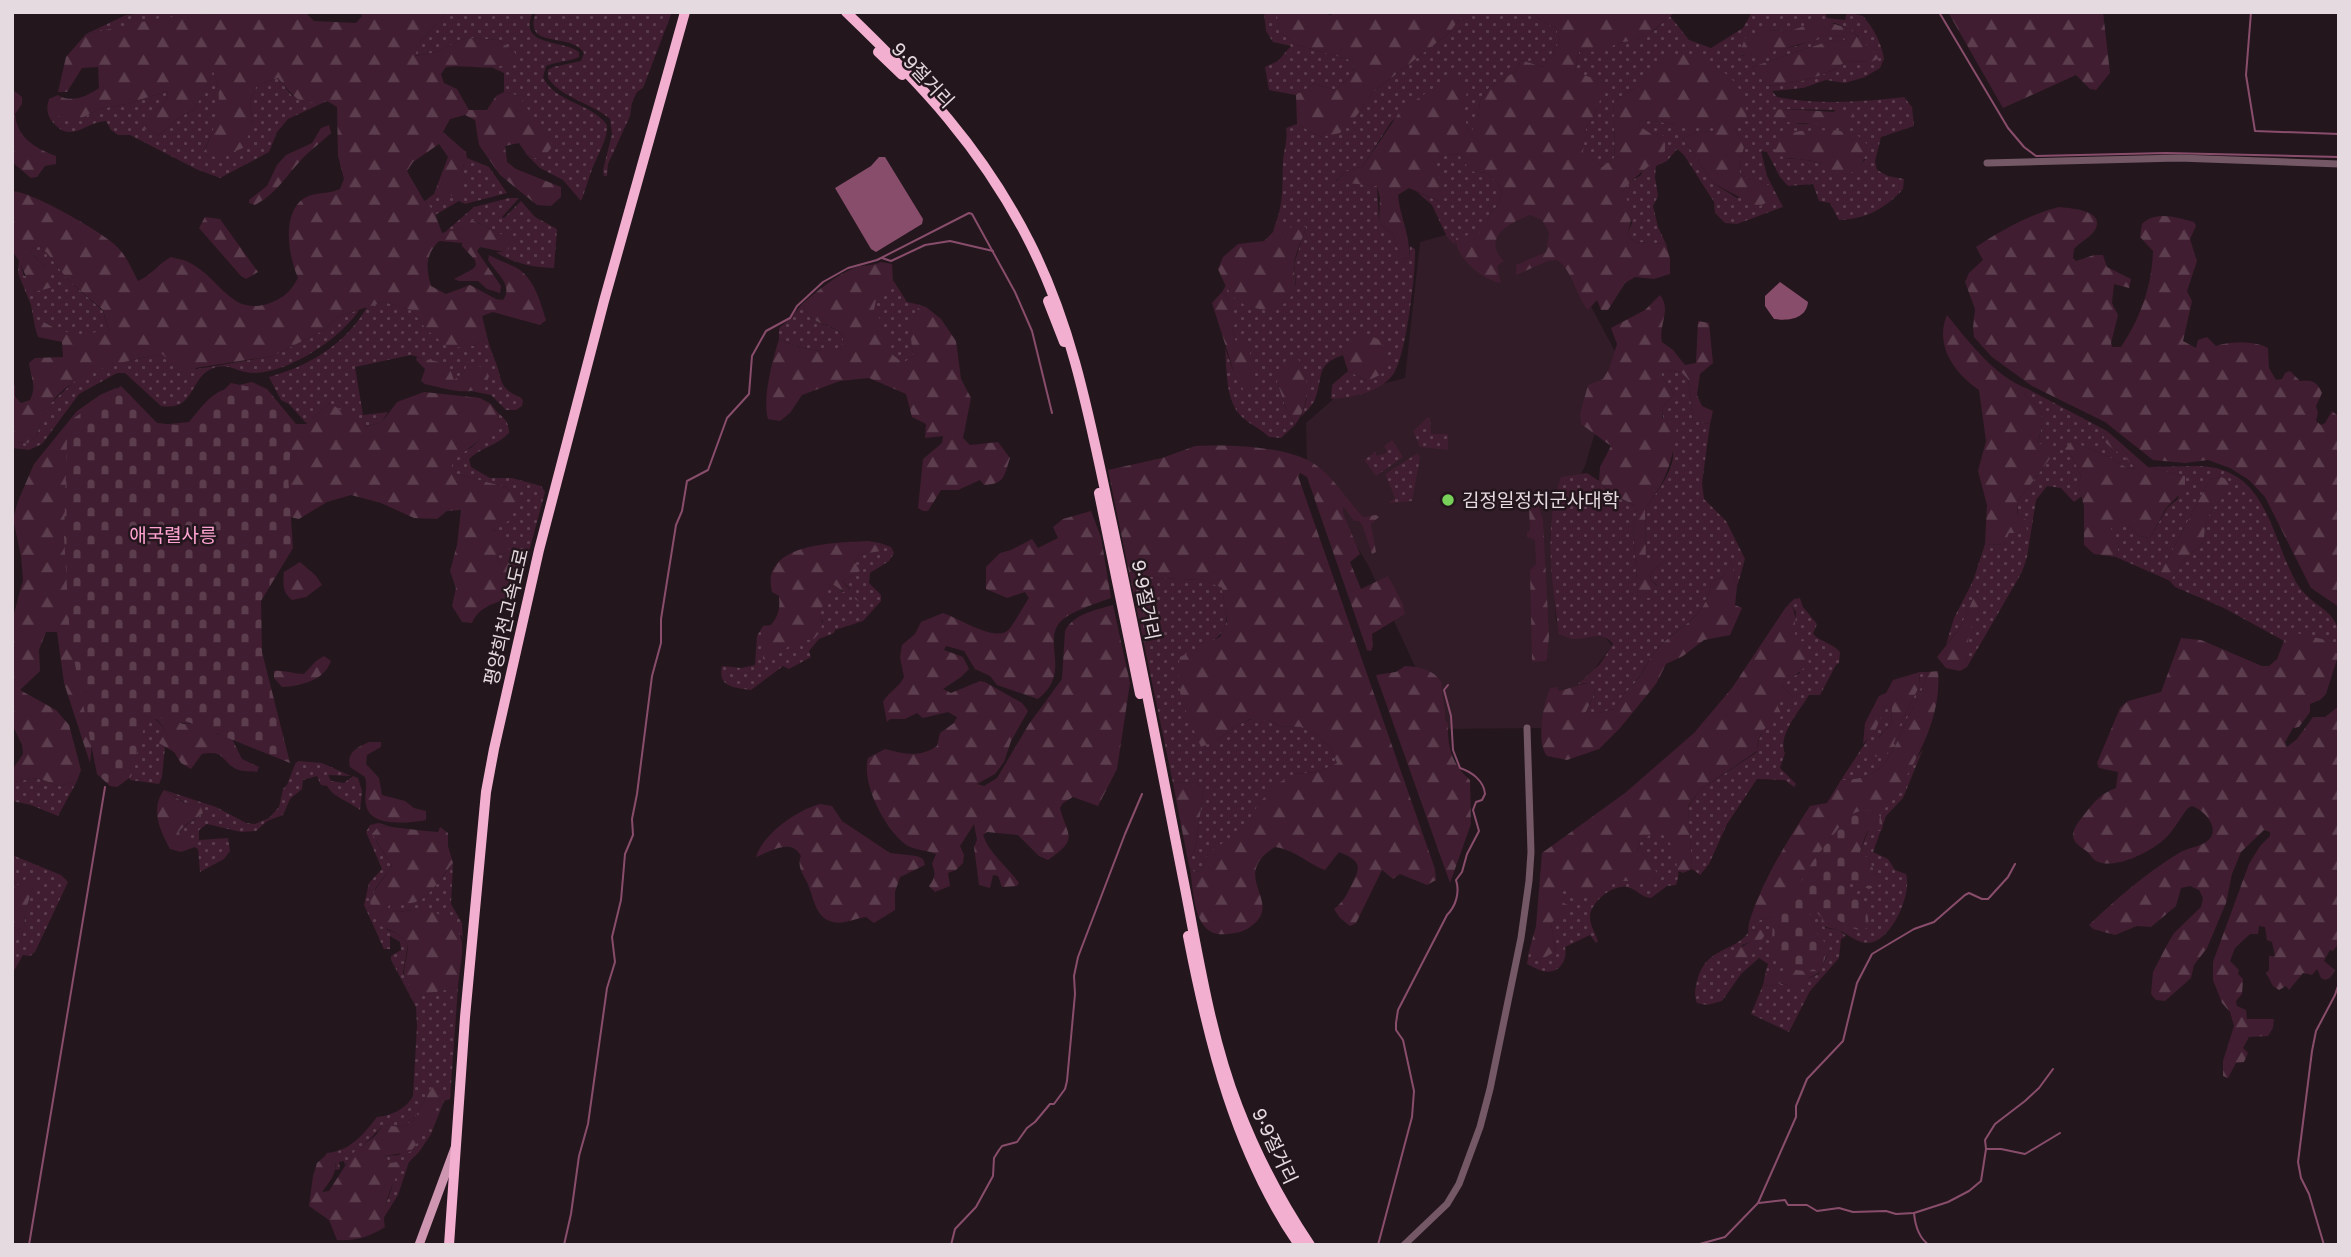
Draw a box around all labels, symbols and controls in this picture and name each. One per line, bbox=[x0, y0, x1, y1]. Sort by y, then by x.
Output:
street label: 9·9절거리 bbox=[887, 37, 959, 112]
place label: 김정일정치군사대학 bbox=[1462, 488, 1620, 511]
marker: 김정일정치군사대학 bbox=[1440, 492, 1456, 508]
park label: 애국렬사릉 bbox=[129, 523, 217, 546]
street label: 평양희천고속도로 bbox=[479, 546, 532, 688]
street label: 9·9절거리 bbox=[1127, 558, 1166, 642]
street label: 9·9절거리 bbox=[1248, 1104, 1303, 1187]

